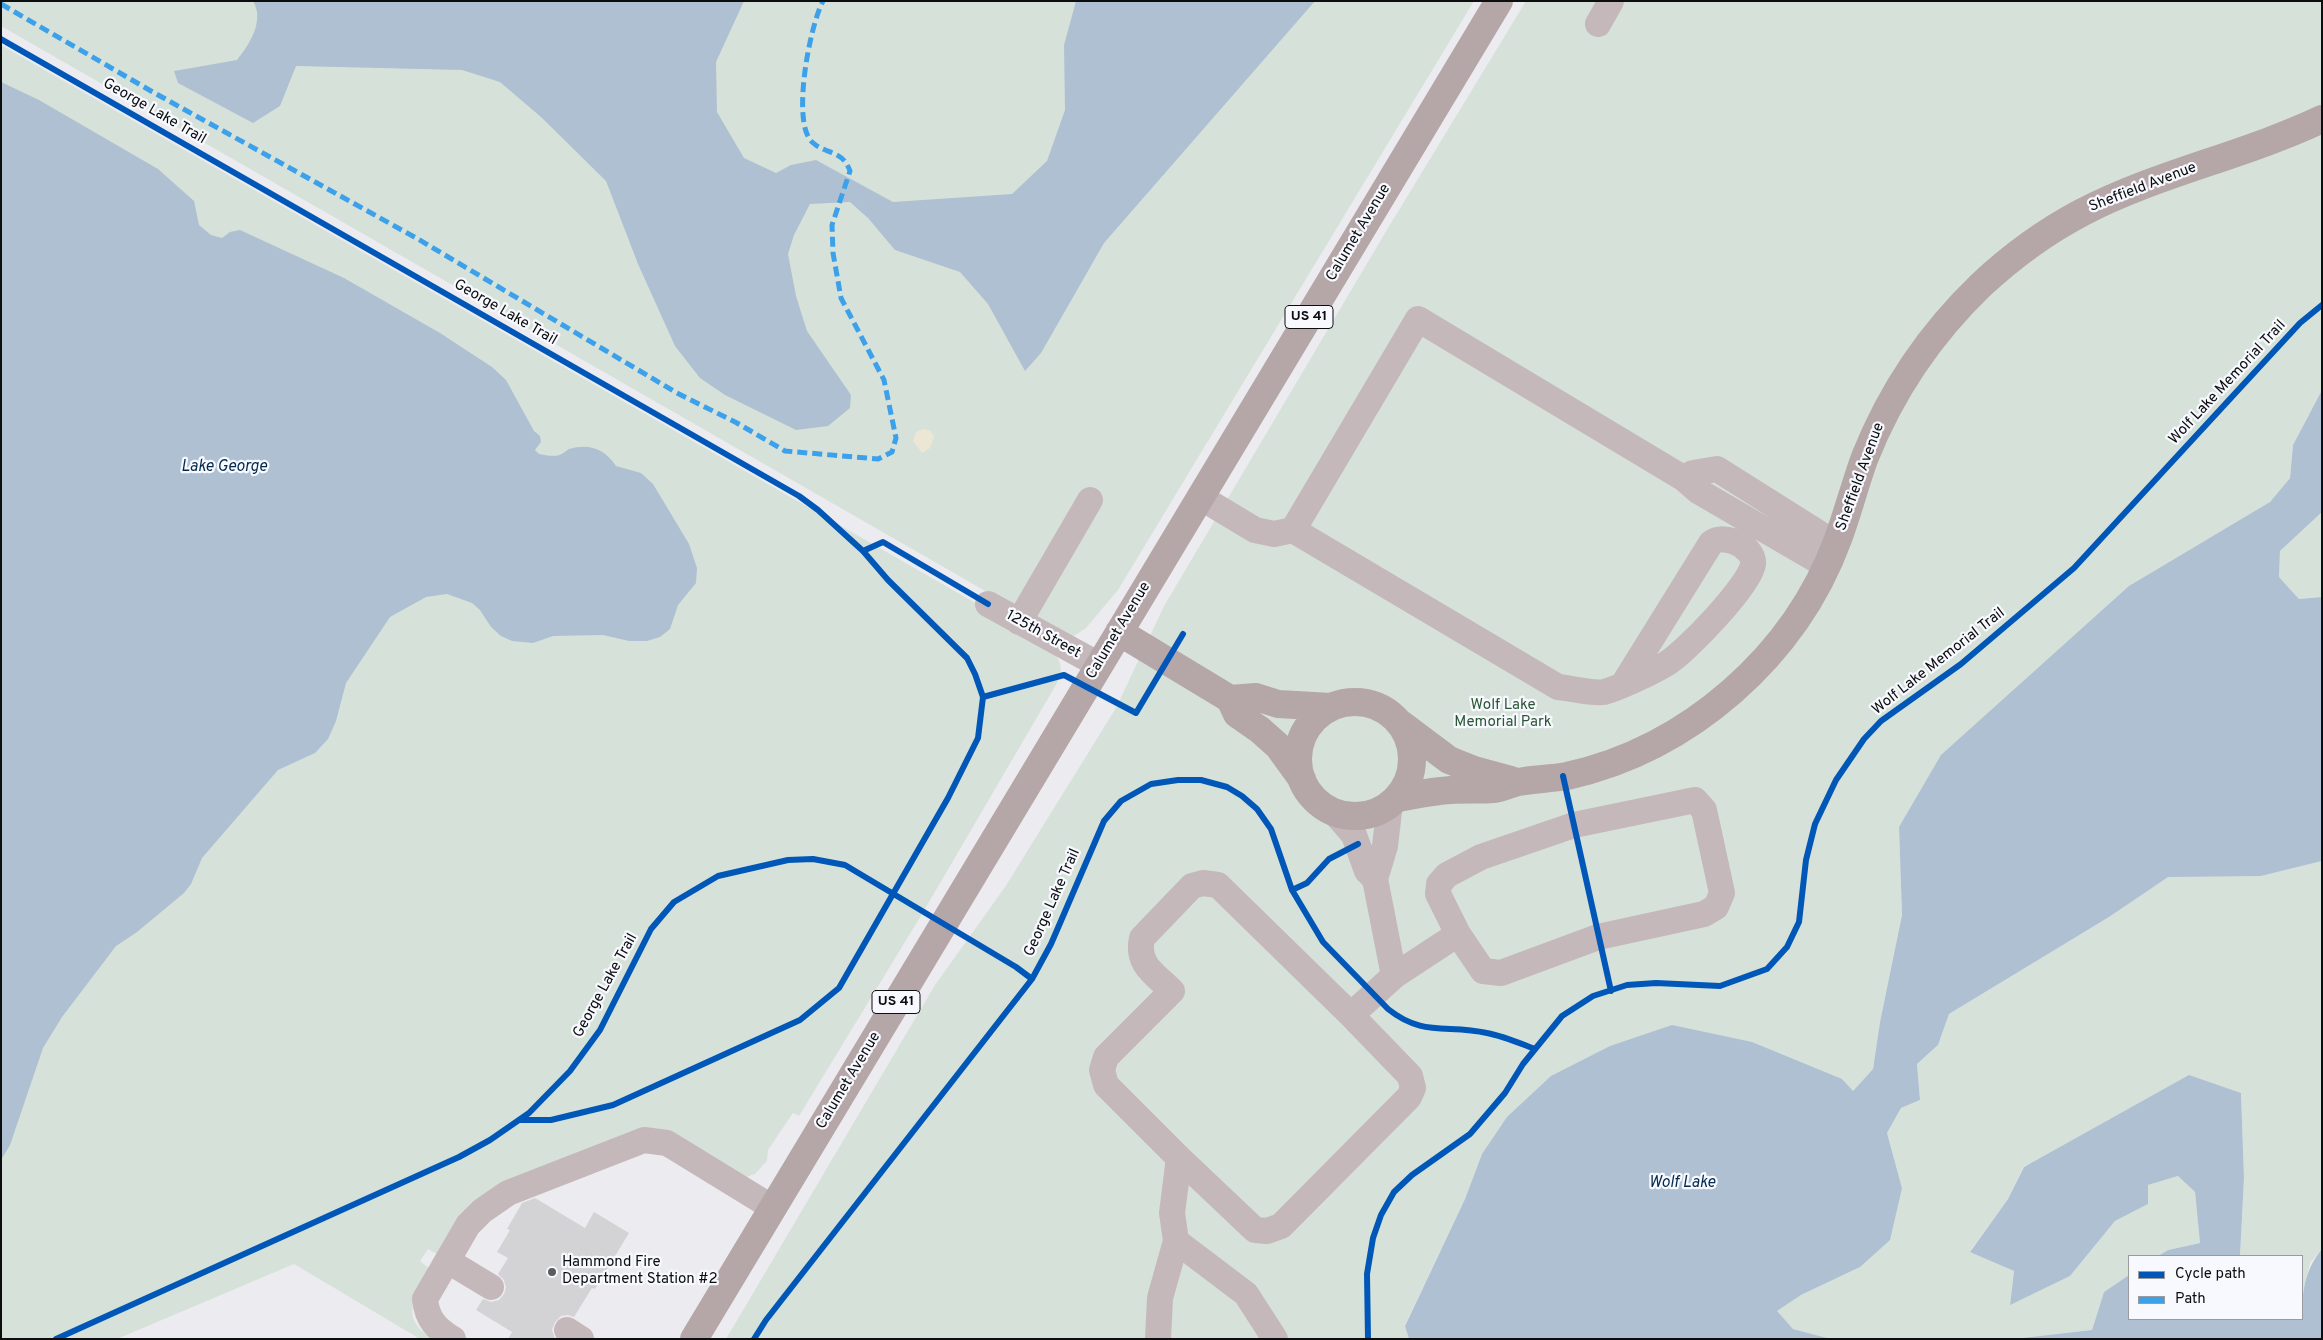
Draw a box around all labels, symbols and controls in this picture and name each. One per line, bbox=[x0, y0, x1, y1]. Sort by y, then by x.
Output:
street label: George Lake Trail bbox=[99, 75, 209, 149]
street label: Sheffield Avenue bbox=[2087, 159, 2199, 217]
street label: Calumet Avenue bbox=[1323, 181, 1395, 285]
street label: George Lake Trail bbox=[450, 276, 560, 350]
road number: US 41 bbox=[1285, 306, 1333, 328]
street label: Wolf Lake Memorial Trail bbox=[2166, 317, 2290, 449]
street label: Sheffield Avenue bbox=[1833, 420, 1889, 534]
water label: Lake George bbox=[181, 458, 267, 478]
street label: Calumet Avenue bbox=[1083, 579, 1155, 683]
street label: Wolf Lake Memorial Trail bbox=[1869, 605, 2009, 719]
street label: 125th Street bbox=[1002, 607, 1084, 663]
park label: Wolf Lake Memorial Park bbox=[1454, 697, 1552, 732]
street label: George Lake Trail bbox=[1021, 846, 1085, 960]
street label: George Lake Trail bbox=[570, 931, 642, 1041]
road number: US 41 bbox=[872, 990, 920, 1014]
street label: Calumet Avenue bbox=[813, 1029, 885, 1133]
water label: Wolf Lake bbox=[1649, 1174, 1715, 1194]
place label: Hammond Fire Department Station #2 bbox=[562, 1254, 718, 1289]
legend bbox=[2128, 1255, 2303, 1320]
text: Cycle path bbox=[2175, 1265, 2246, 1284]
marker: Hammond Fire Department Station #2 bbox=[546, 1266, 558, 1278]
text: Path bbox=[2175, 1290, 2206, 1309]

